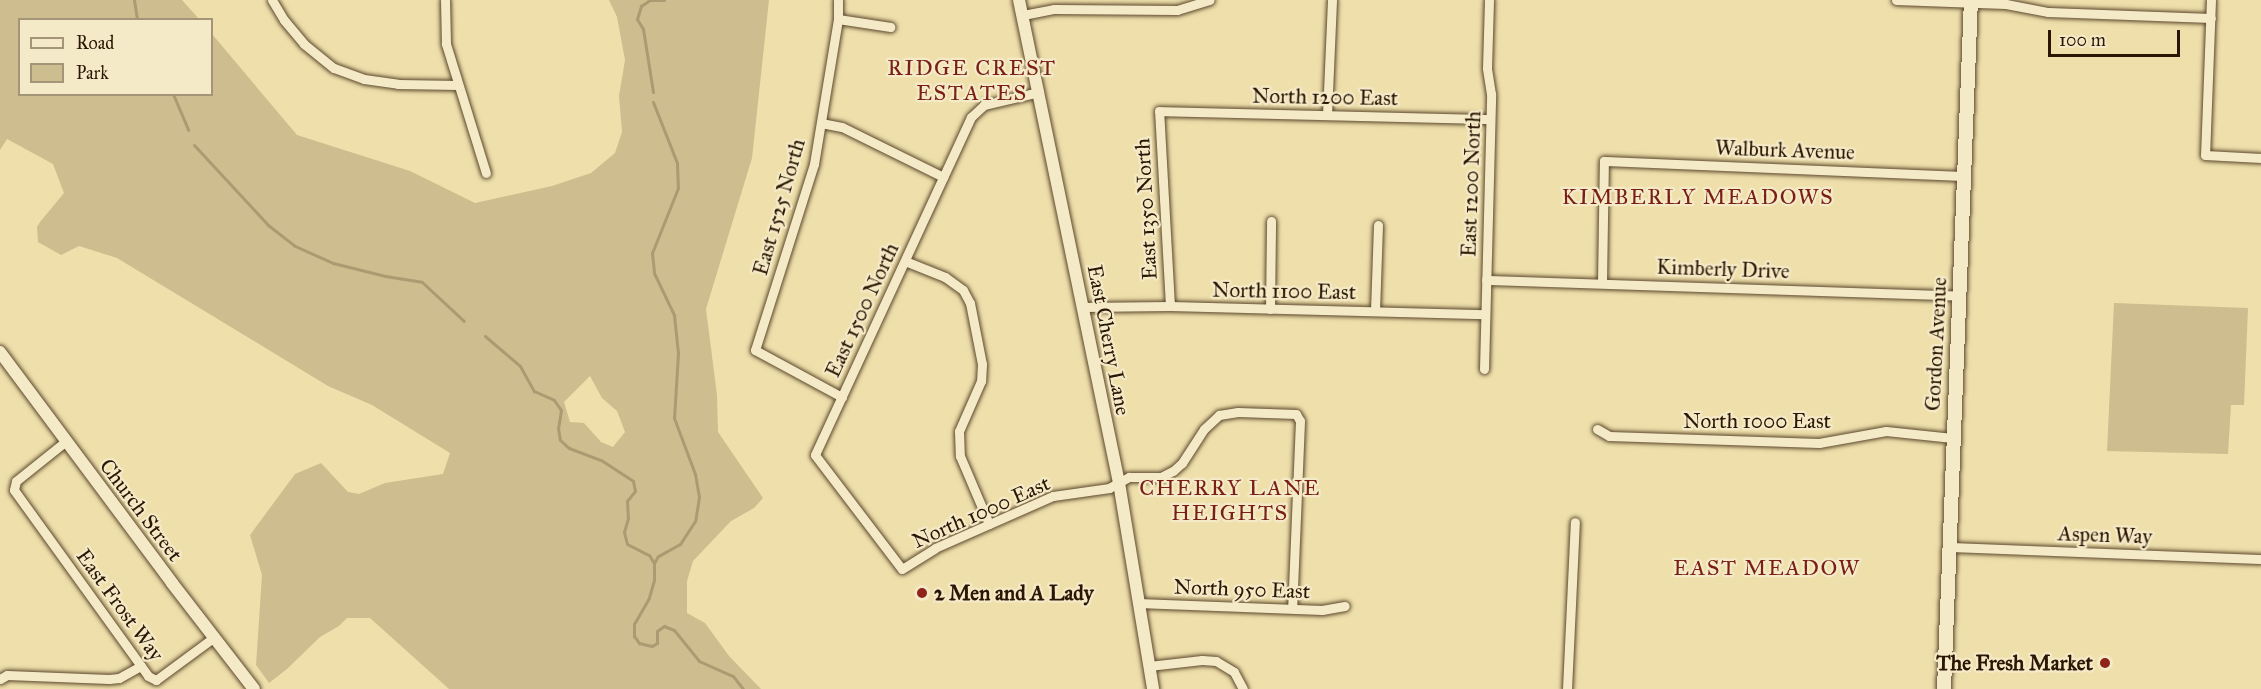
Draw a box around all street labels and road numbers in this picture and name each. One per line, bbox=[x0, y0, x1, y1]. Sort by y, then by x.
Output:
street label: North 1200 East bbox=[1252, 83, 1398, 111]
street label: East 1200 North bbox=[1456, 110, 1486, 258]
street label: Walburk Avenue bbox=[1715, 135, 1855, 165]
street label: East 1525 North bbox=[747, 136, 811, 278]
street label: East 1350 North bbox=[1130, 138, 1162, 280]
street label: East 1500 North bbox=[820, 239, 904, 381]
street label: Kimberly Drive bbox=[1656, 254, 1790, 284]
street label: East Cherry Lane bbox=[1082, 263, 1136, 417]
street label: Gordon Avenue bbox=[1920, 276, 1952, 412]
street label: North 1100 East bbox=[1212, 277, 1356, 305]
street label: North 1000 East bbox=[1683, 408, 1831, 434]
street label: Church Street bbox=[94, 454, 188, 566]
street label: North 1000 East bbox=[908, 470, 1054, 554]
street label: Aspen Way bbox=[2057, 521, 2153, 549]
street label: East Frost Way bbox=[71, 544, 169, 666]
street label: North 950 East bbox=[1173, 574, 1311, 604]

